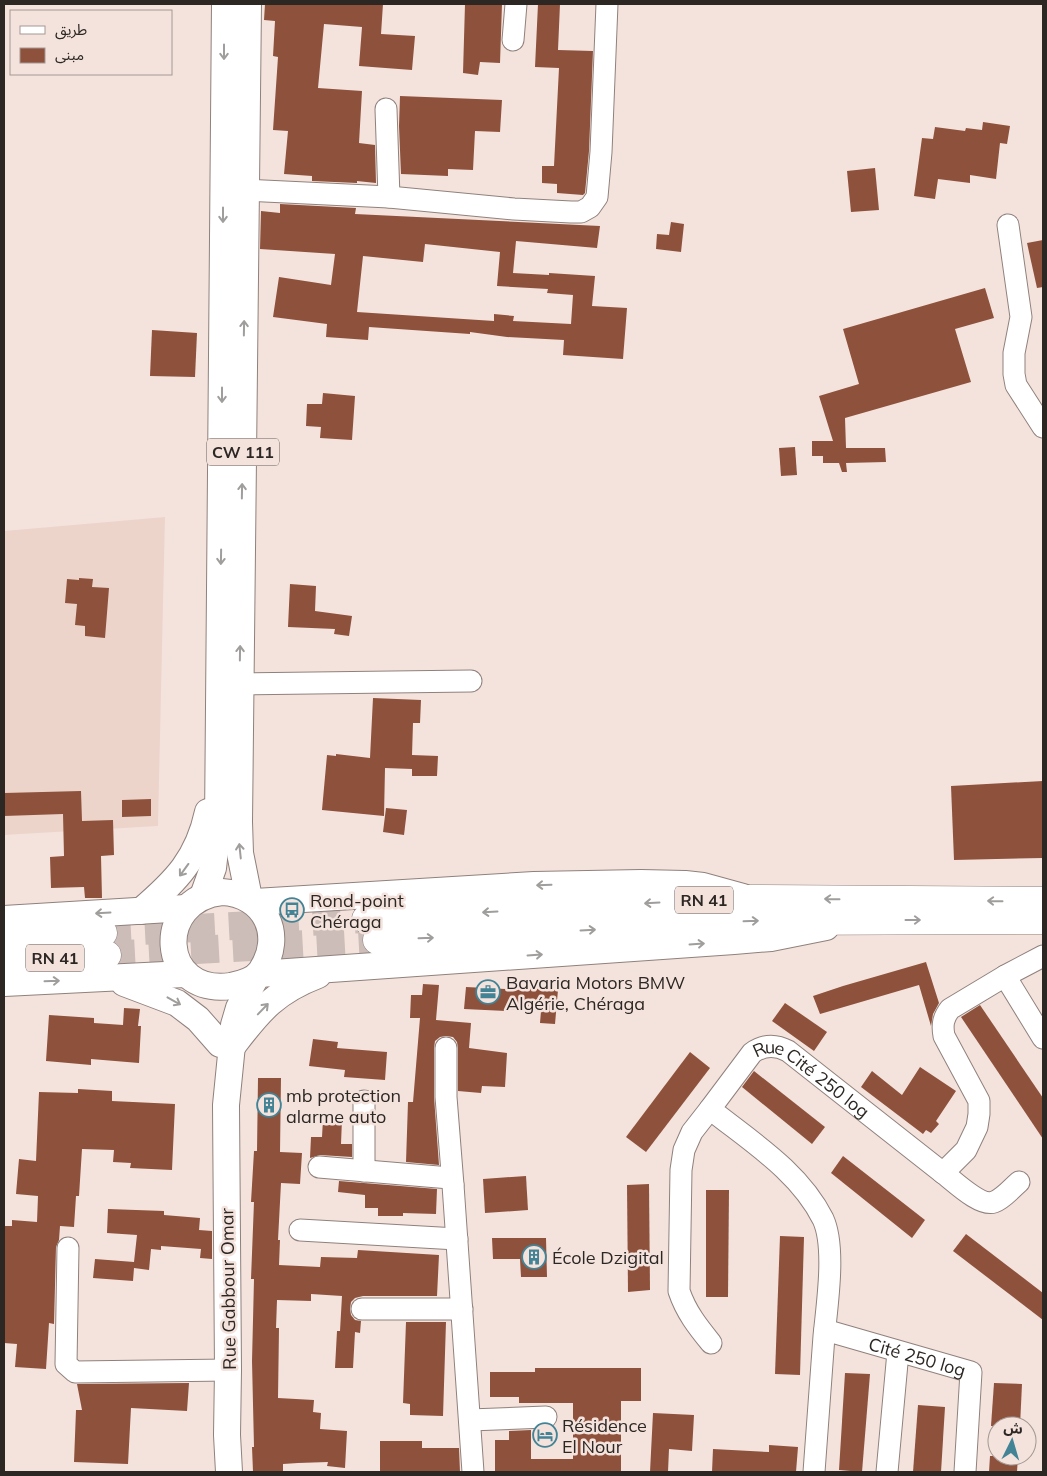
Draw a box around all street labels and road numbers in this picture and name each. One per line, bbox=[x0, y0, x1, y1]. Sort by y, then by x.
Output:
road number: CW 111 bbox=[207, 438, 279, 466]
road number: RN 41 bbox=[675, 886, 733, 914]
road number: RN 41 bbox=[26, 944, 84, 971]
street label: Rue Cité 250 log bbox=[749, 1035, 874, 1122]
street label: Rue Gabbour Omar bbox=[215, 1207, 241, 1370]
street label: Cité 250 log bbox=[866, 1332, 968, 1381]

